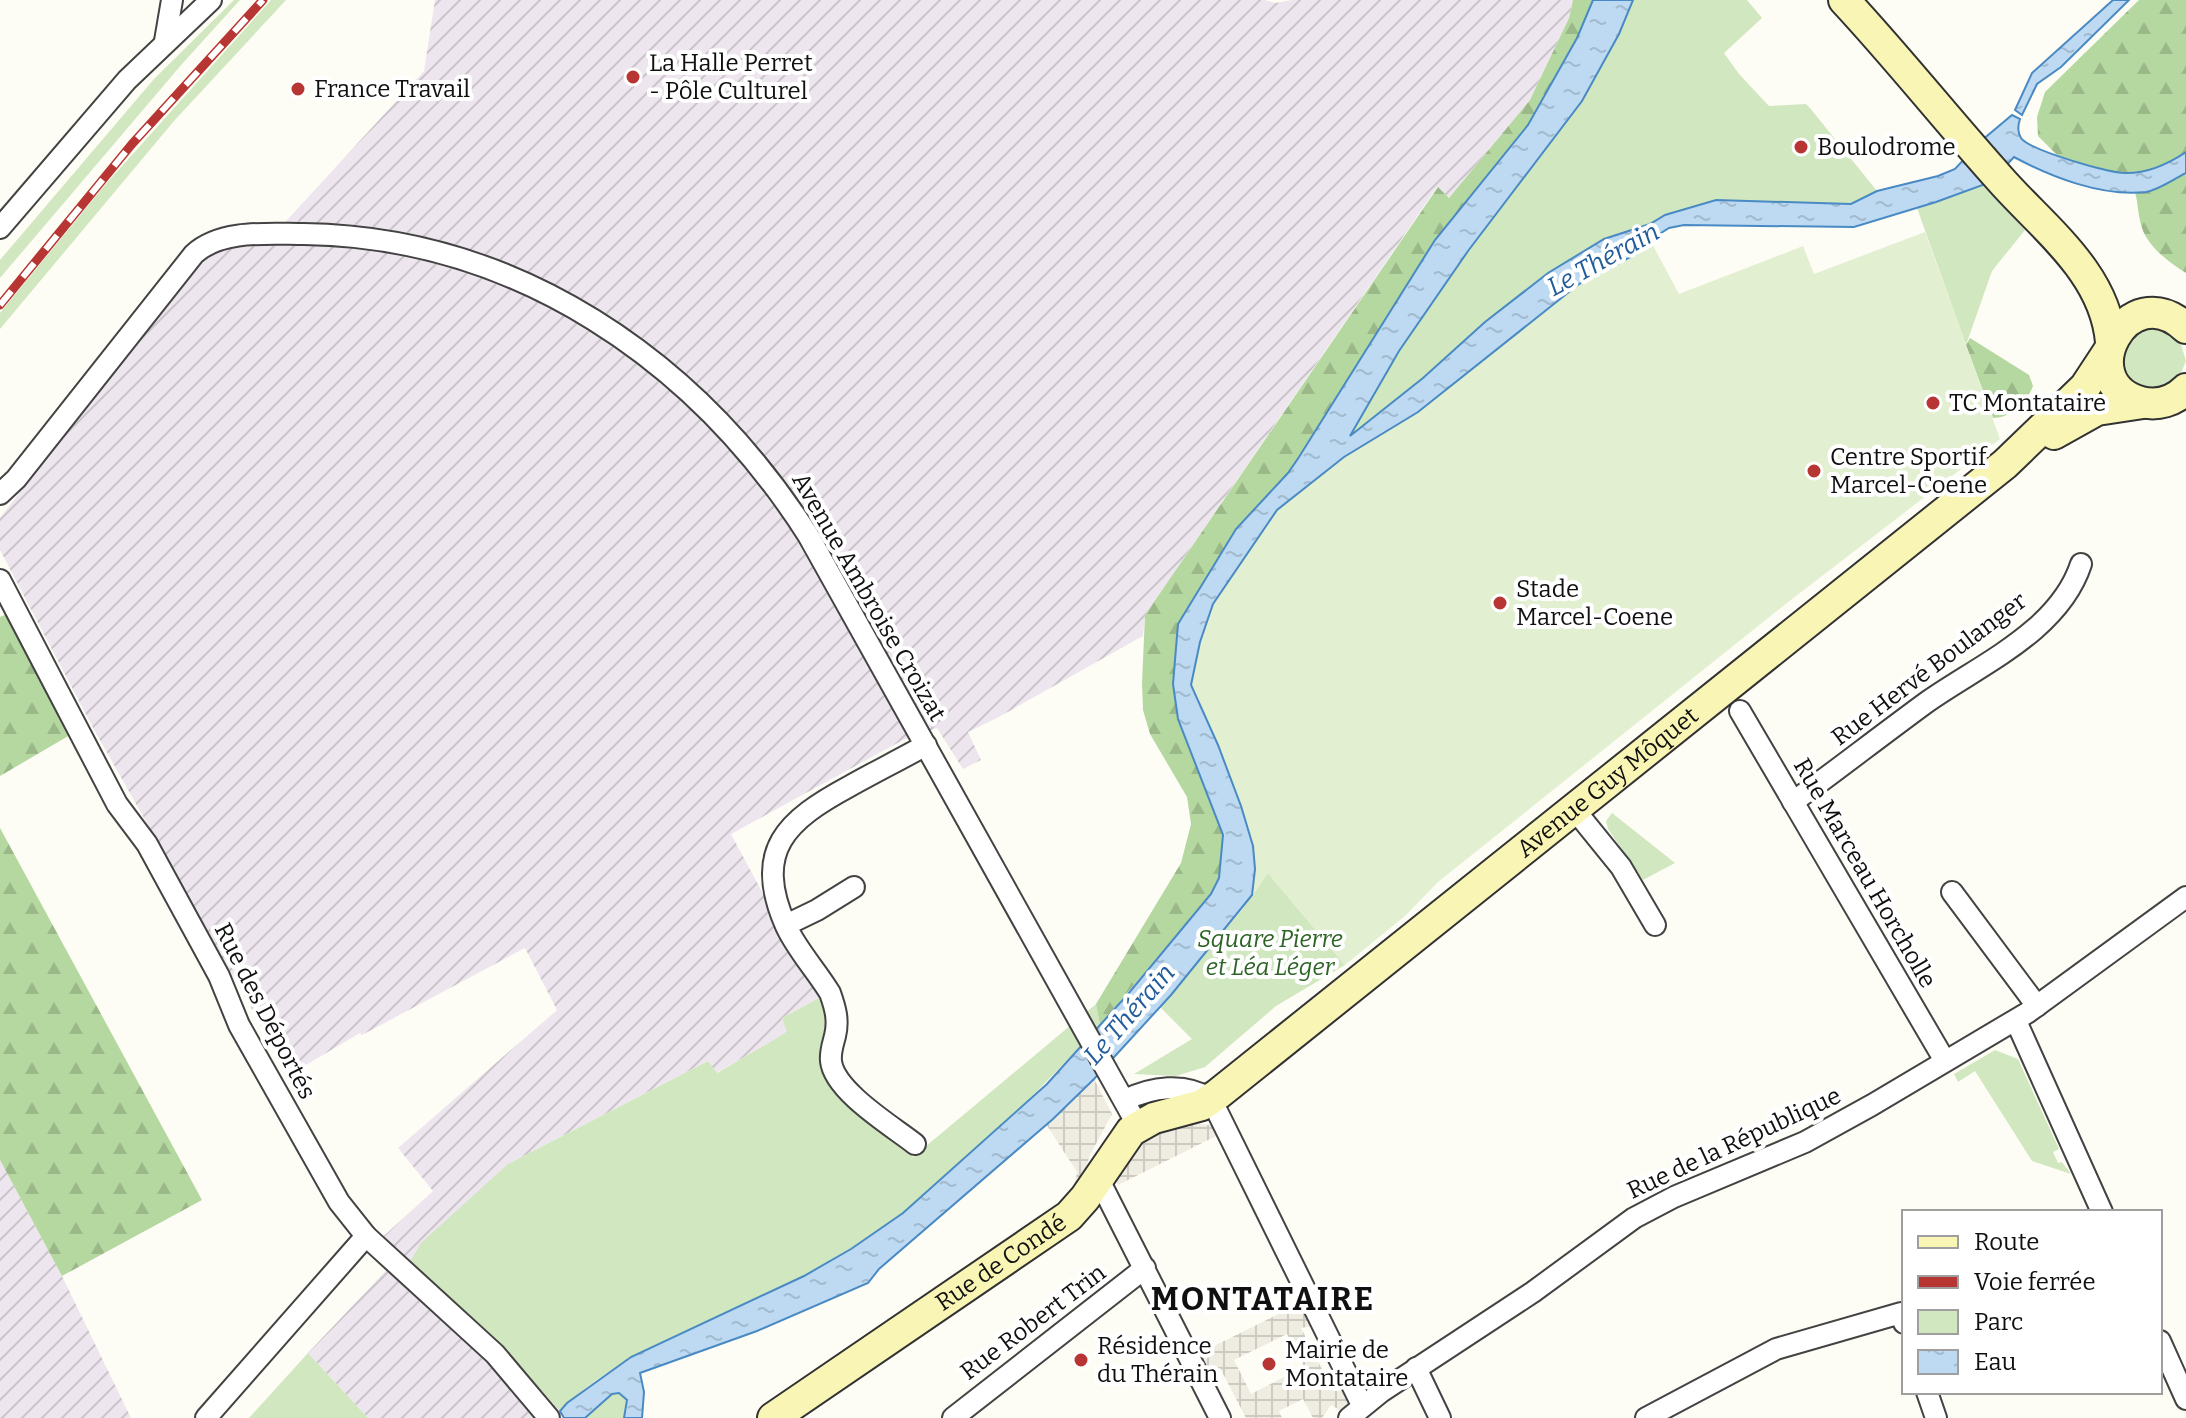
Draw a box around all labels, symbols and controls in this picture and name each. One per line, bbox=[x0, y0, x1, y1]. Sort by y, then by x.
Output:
place label: La Halle Perret - Pôle Culturel bbox=[649, 49, 813, 105]
marker: La Halle Perret - Pôle Culturel bbox=[624, 68, 642, 86]
place label: France Travail bbox=[314, 75, 470, 103]
marker: France Travail bbox=[289, 80, 307, 98]
place label: Boulodrome bbox=[1817, 133, 1956, 161]
marker: Boulodrome bbox=[1792, 138, 1810, 156]
water label: Le Thérain bbox=[1542, 216, 1665, 303]
place label: TC Montataire bbox=[1949, 389, 2106, 417]
marker: TC Montataire bbox=[1924, 394, 1942, 412]
place label: Centre Sportif Marcel-Coene bbox=[1830, 443, 1988, 499]
marker: Centre Sportif Marcel-Coene bbox=[1805, 462, 1823, 480]
street label: Avenue Ambroise Croizat bbox=[786, 468, 952, 726]
place label: Stade Marcel-Coene bbox=[1516, 575, 1673, 631]
street label: Rue Hervé Boulanger bbox=[1826, 586, 2032, 751]
marker: Stade Marcel-Coene bbox=[1491, 594, 1509, 612]
street label: Avenue Guy Môquet bbox=[1511, 701, 1704, 863]
street label: Rue Marceau Horcholle bbox=[1788, 753, 1942, 993]
street label: Rue des Déportés bbox=[209, 918, 321, 1104]
park label: Square Pierre et Léa Léger bbox=[1197, 925, 1343, 981]
water label: Le Thérain bbox=[1077, 958, 1181, 1071]
street label: Rue de la République bbox=[1623, 1081, 1845, 1205]
street label: Rue de Condé bbox=[930, 1208, 1072, 1317]
legend bbox=[1902, 1210, 2162, 1394]
text: Route bbox=[1974, 1228, 2039, 1256]
street label: Rue Robert Trin bbox=[955, 1258, 1111, 1386]
text: Voie ferrée bbox=[1974, 1268, 2096, 1296]
district label: MONTATAIRE bbox=[1151, 1280, 1375, 1318]
text: Parc bbox=[1974, 1308, 2023, 1336]
place label: Résidence du Thérain bbox=[1097, 1332, 1218, 1388]
place label: Mairie de Montataire bbox=[1285, 1336, 1408, 1392]
text: Eau bbox=[1974, 1348, 2017, 1376]
marker: Résidence du Thérain bbox=[1072, 1351, 1090, 1369]
marker: Mairie de Montataire bbox=[1260, 1355, 1278, 1373]

